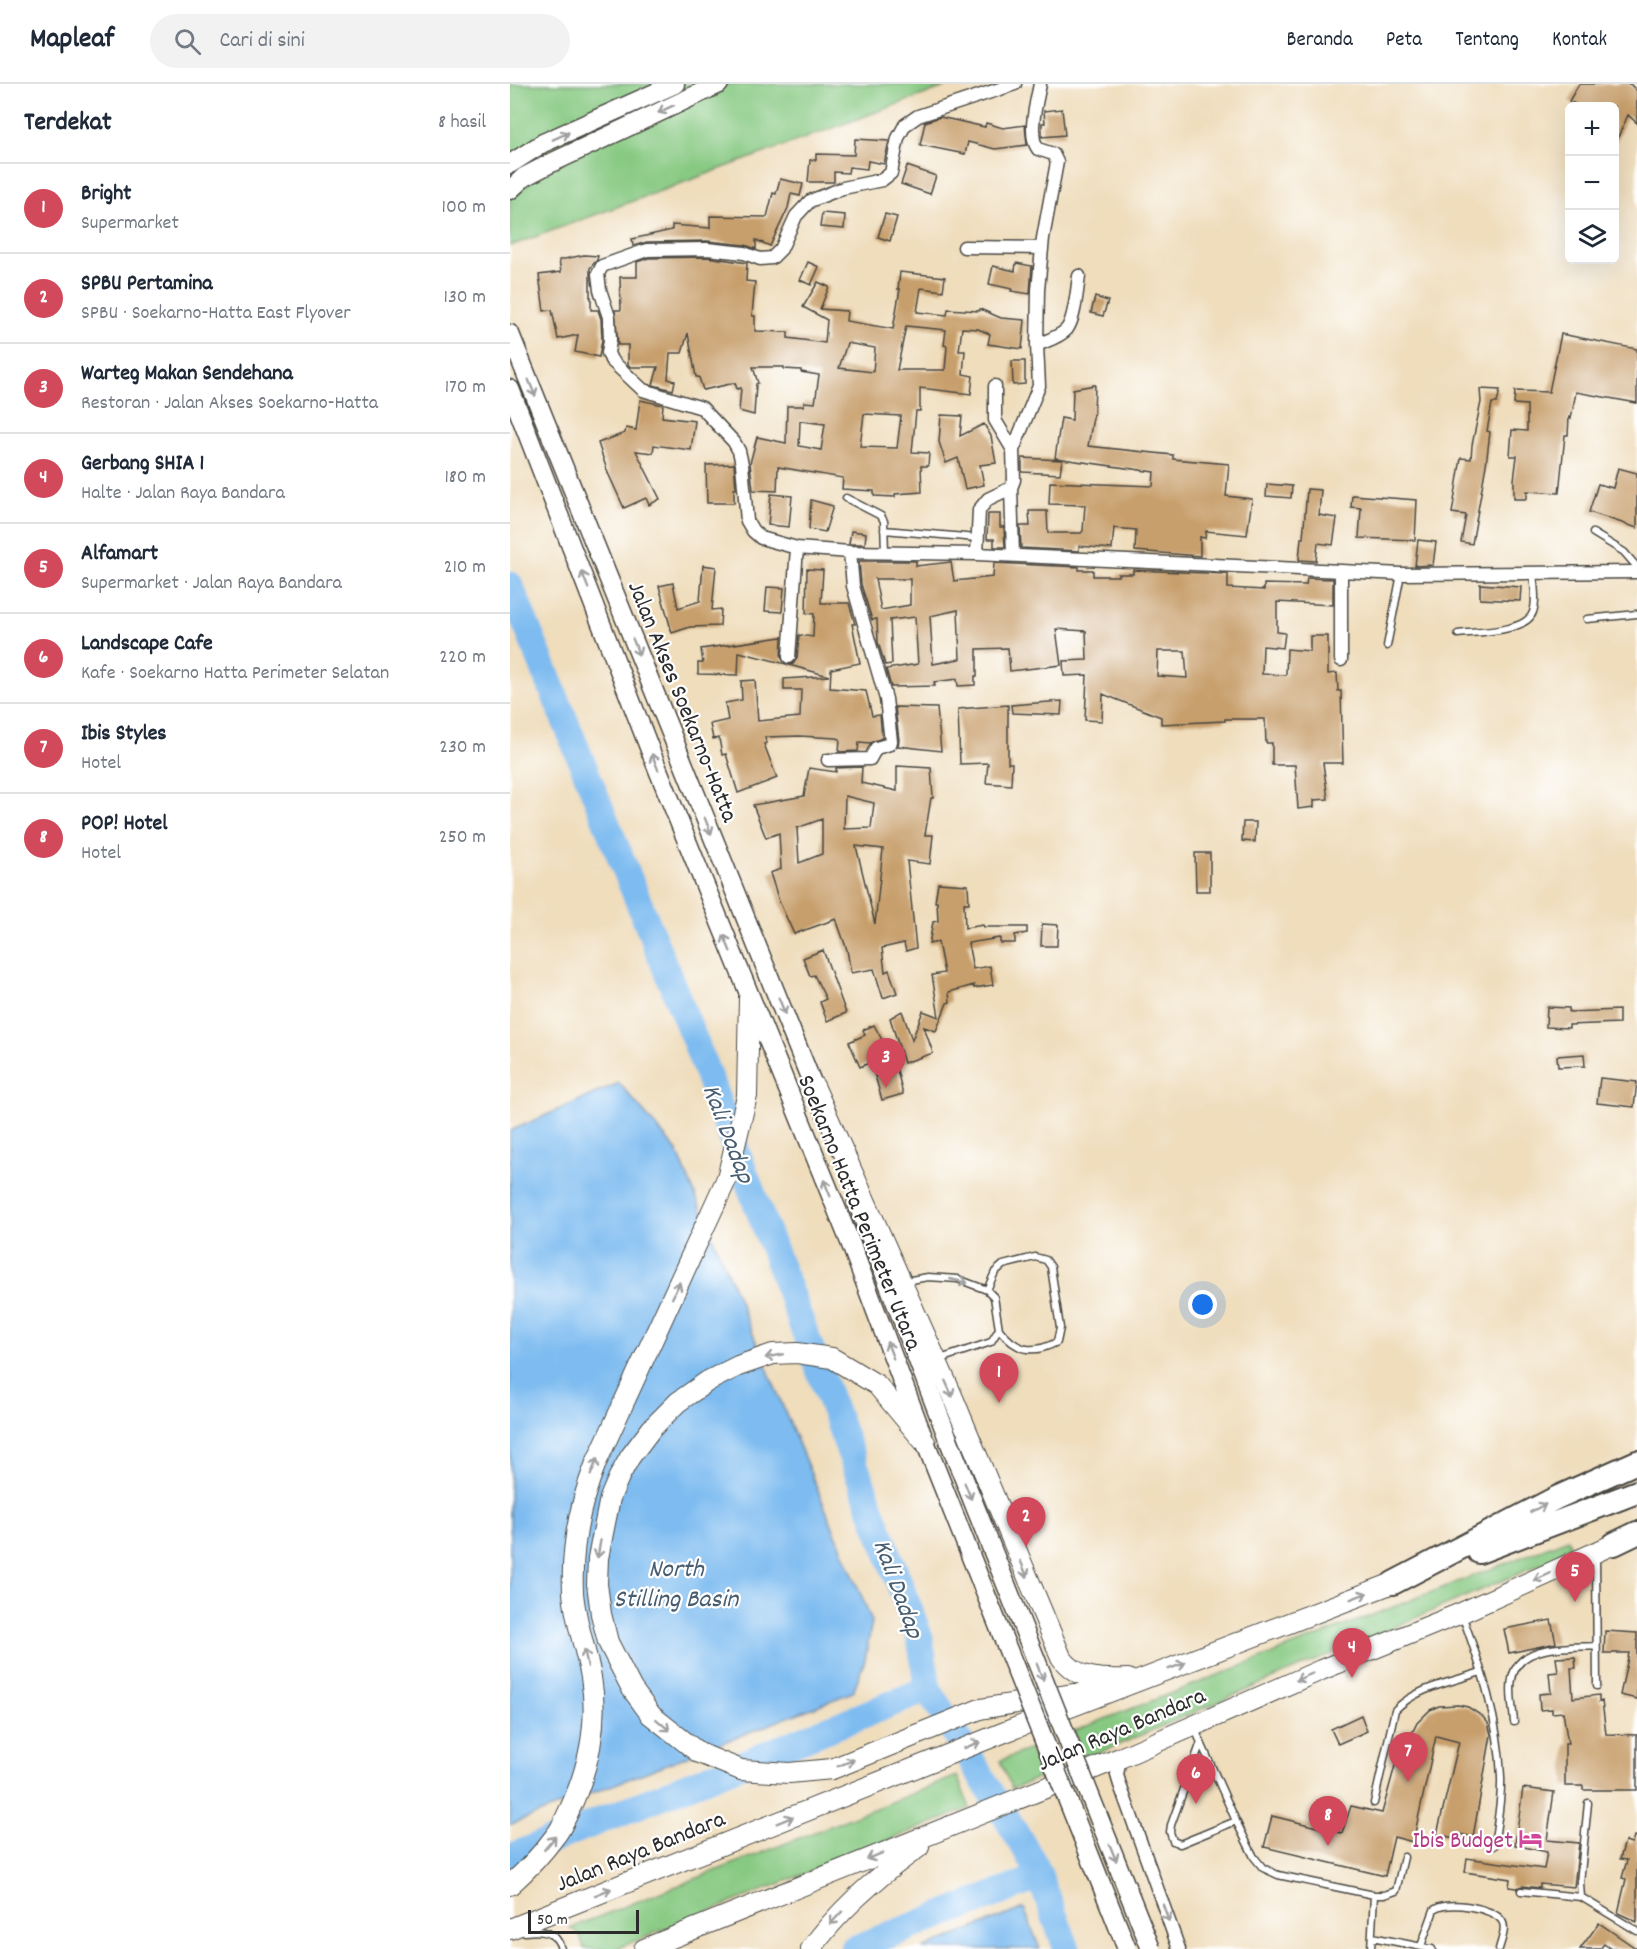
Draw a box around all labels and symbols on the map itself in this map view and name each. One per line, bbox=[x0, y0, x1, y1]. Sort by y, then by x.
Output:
one-way arrow bbox=[657, 103, 675, 115]
one-way arrow bbox=[551, 129, 569, 141]
one-way arrow bbox=[527, 378, 538, 397]
one-way arrow bbox=[579, 571, 590, 590]
street label: Jalan Akses Soekarno-Hatta bbox=[617, 577, 745, 828]
one-way arrow bbox=[631, 637, 642, 656]
one-way arrow bbox=[648, 754, 659, 772]
one-way arrow bbox=[703, 816, 714, 835]
one-way arrow bbox=[721, 935, 732, 953]
one-way arrow bbox=[777, 997, 788, 1015]
pin: 3 bbox=[866, 1038, 905, 1088]
street label: Soekarno Hatta Perimeter Utara bbox=[787, 1070, 929, 1357]
water label: Kali Dadap bbox=[691, 1080, 763, 1190]
one-way arrow bbox=[821, 1179, 832, 1198]
one-way arrow bbox=[949, 1275, 968, 1287]
one-way arrow bbox=[670, 1281, 682, 1299]
your location bbox=[1188, 1290, 1217, 1319]
one-way arrow bbox=[884, 1342, 895, 1360]
one-way arrow bbox=[765, 1350, 784, 1361]
pin: 1 bbox=[980, 1354, 1018, 1403]
one-way arrow bbox=[944, 1380, 955, 1398]
one-way arrow bbox=[589, 1458, 600, 1477]
one-way arrow bbox=[963, 1481, 974, 1499]
pin: 2 bbox=[1006, 1498, 1046, 1547]
one-way arrow bbox=[1529, 1502, 1546, 1514]
water label: Kali Dadap bbox=[862, 1534, 932, 1645]
one-way arrow bbox=[593, 1539, 604, 1558]
water label: North Stilling Basin bbox=[614, 1552, 739, 1619]
pin: 5 bbox=[1556, 1552, 1594, 1602]
one-way arrow bbox=[1019, 1559, 1030, 1578]
one-way arrow bbox=[1533, 1571, 1551, 1583]
one-way arrow bbox=[1349, 1590, 1368, 1601]
pin: 4 bbox=[1332, 1628, 1372, 1678]
one-way arrow bbox=[580, 1648, 592, 1667]
one-way arrow bbox=[1167, 1659, 1186, 1670]
one-way arrow bbox=[1035, 1662, 1046, 1681]
one-way arrow bbox=[1295, 1672, 1314, 1683]
street label: Jalan Raya Bandara bbox=[1033, 1680, 1212, 1781]
one-way arrow bbox=[655, 1718, 670, 1732]
pin: 7 bbox=[1388, 1732, 1428, 1782]
one-way arrow bbox=[963, 1739, 981, 1750]
pin: 6 bbox=[1176, 1754, 1216, 1804]
one-way arrow bbox=[836, 1757, 855, 1768]
pin: 8 bbox=[1308, 1796, 1348, 1846]
street label: Jalan Raya Bandara bbox=[552, 1803, 731, 1902]
one-way arrow bbox=[775, 1814, 794, 1825]
place label: Ibis Budget bbox=[1412, 1825, 1513, 1859]
hotel icon: Ibis Budget bbox=[1518, 1826, 1544, 1852]
one-way arrow bbox=[543, 1836, 557, 1851]
one-way arrow bbox=[1108, 1843, 1119, 1862]
one-way arrow bbox=[867, 1852, 885, 1863]
one-way arrow bbox=[594, 1885, 612, 1896]
one-way arrow bbox=[1161, 1903, 1172, 1922]
scale bar bbox=[528, 1907, 639, 1934]
one-way arrow bbox=[829, 1910, 843, 1925]

